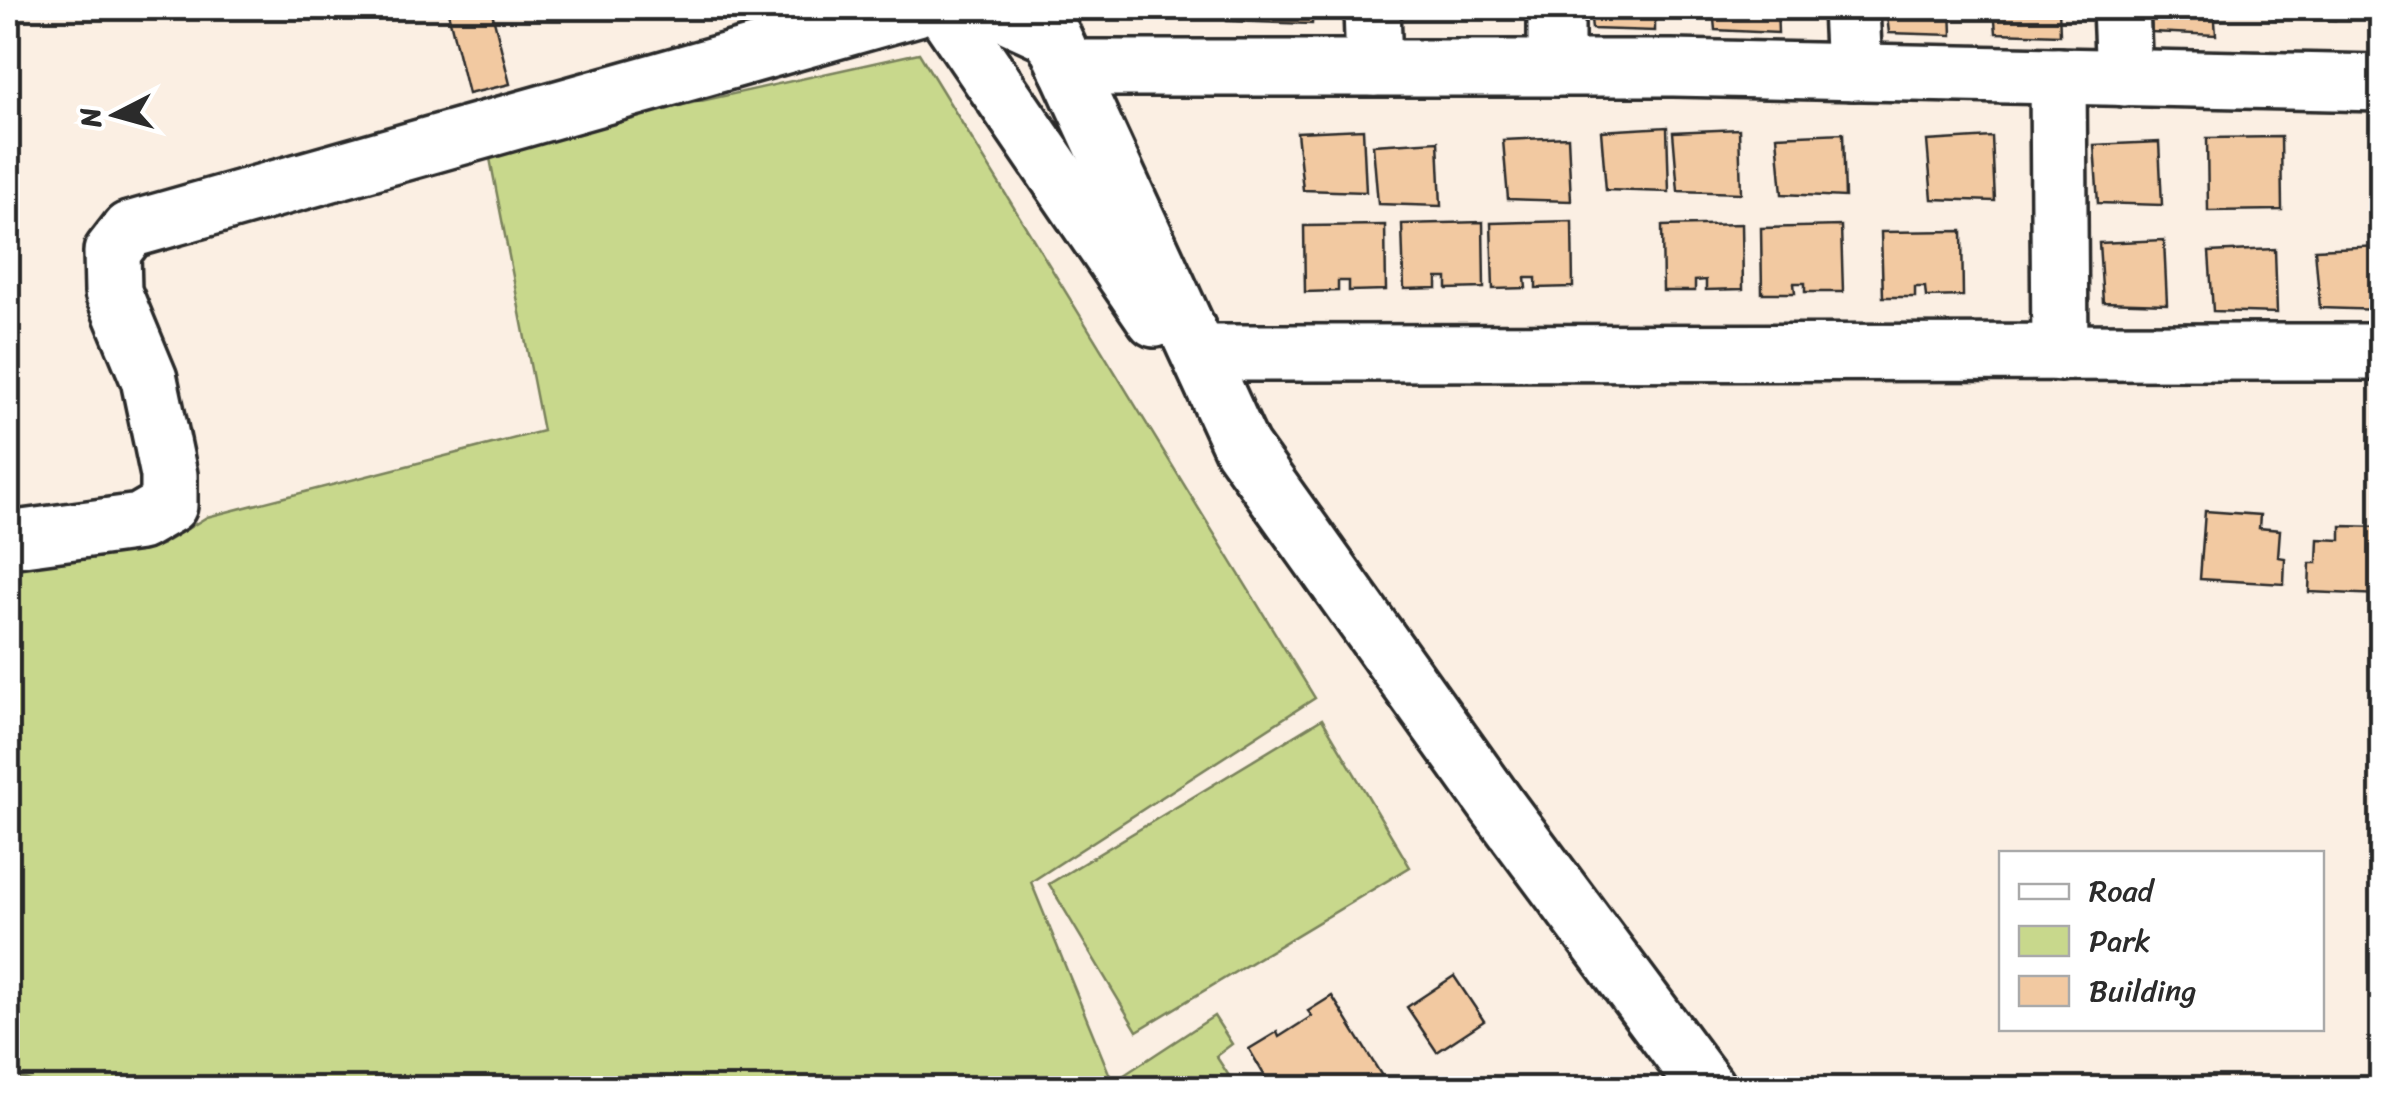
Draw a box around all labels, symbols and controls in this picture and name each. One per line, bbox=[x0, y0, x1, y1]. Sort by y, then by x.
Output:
north arrow bbox=[65, 65, 165, 165]
text: N bbox=[65, 105, 116, 131]
legend bbox=[1999, 851, 2324, 1031]
text: Road bbox=[2089, 864, 2156, 918]
text: Park bbox=[2089, 914, 2151, 968]
text: Building bbox=[2089, 964, 2196, 1018]

